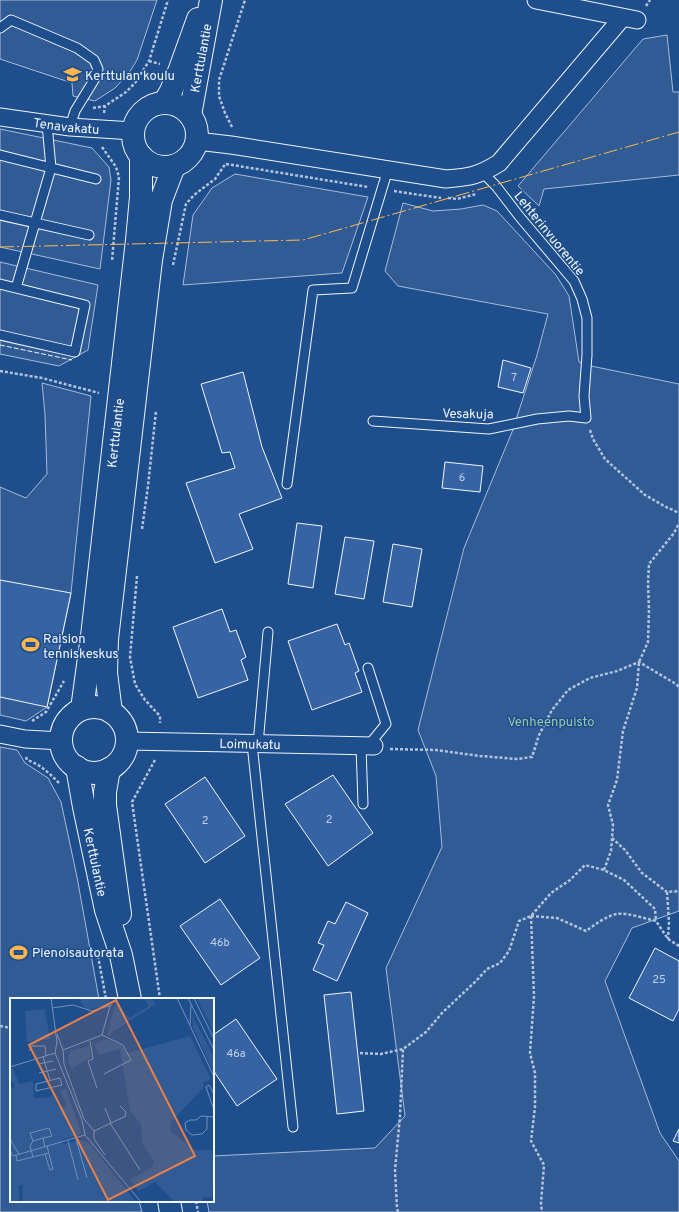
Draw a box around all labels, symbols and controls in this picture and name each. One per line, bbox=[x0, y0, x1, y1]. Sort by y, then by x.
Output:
street label: Kerttulantie bbox=[188, 23, 217, 94]
school or university icon: Kerttulan koulu bbox=[62, 65, 82, 85]
place label: Kerttulan koulu bbox=[85, 69, 175, 85]
street label: Tenavakatu bbox=[32, 116, 100, 139]
street label: Lehterinvuorentie bbox=[510, 189, 587, 280]
house number: 7 bbox=[511, 371, 517, 385]
street label: Kerttulantie bbox=[105, 398, 129, 469]
street label: Vesakuja bbox=[442, 407, 494, 423]
house number: 6 bbox=[459, 471, 465, 485]
place label: Raision tenniskeskus bbox=[43, 632, 119, 663]
sports icon: Raision tenniskeskus bbox=[20, 635, 40, 655]
park label: Venheenpuisto bbox=[507, 715, 595, 731]
street label: Loimukatu bbox=[219, 737, 281, 754]
house number: 2 bbox=[326, 813, 332, 827]
house number: 2 bbox=[202, 814, 208, 828]
street label: Kerttulantie bbox=[79, 827, 109, 898]
house number: 46b bbox=[210, 936, 230, 950]
sports icon: Pienoisautorata bbox=[9, 942, 29, 962]
place label: Pienoisautorata bbox=[32, 946, 124, 962]
house number: 25 bbox=[652, 973, 666, 987]
inset map bbox=[10, 998, 214, 1202]
house number: 46a bbox=[226, 1047, 246, 1061]

